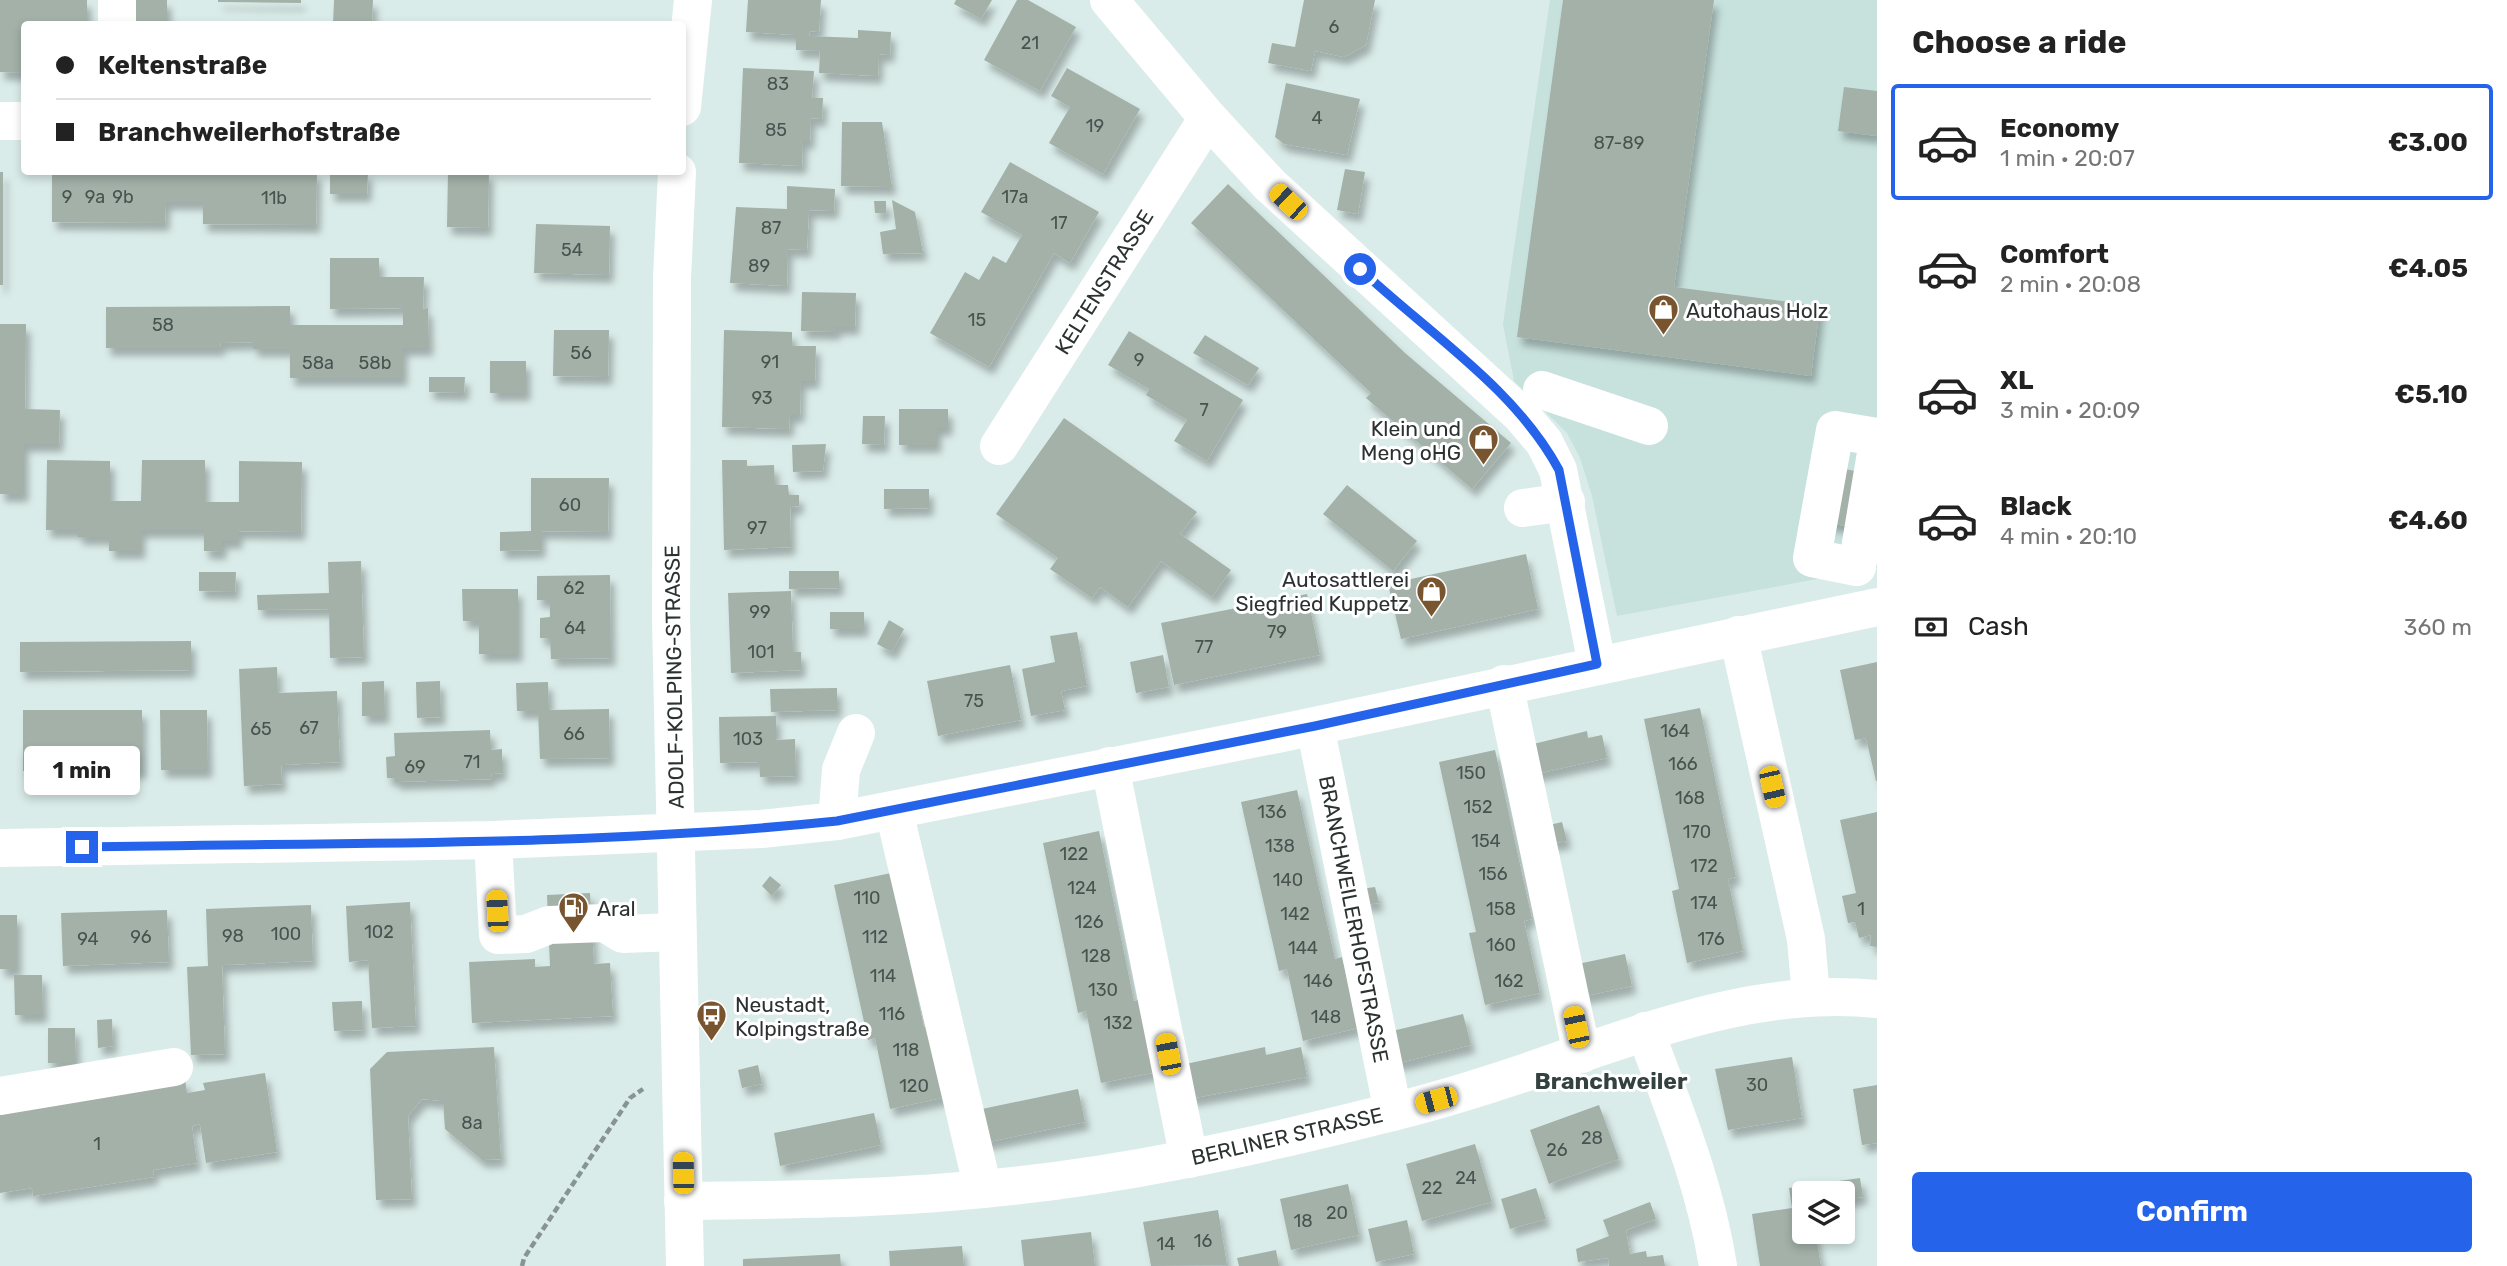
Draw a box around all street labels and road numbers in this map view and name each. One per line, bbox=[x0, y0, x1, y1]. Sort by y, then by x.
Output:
street label: KELTENSTRASSE bbox=[1050, 205, 1158, 359]
street label: ADOLF-KOLPING-STRASSE bbox=[659, 545, 689, 809]
street label: BRANCHWEILERHOFSTRASSE bbox=[1314, 773, 1394, 1065]
street label: BERLINER STRASSE bbox=[1189, 1102, 1385, 1170]

